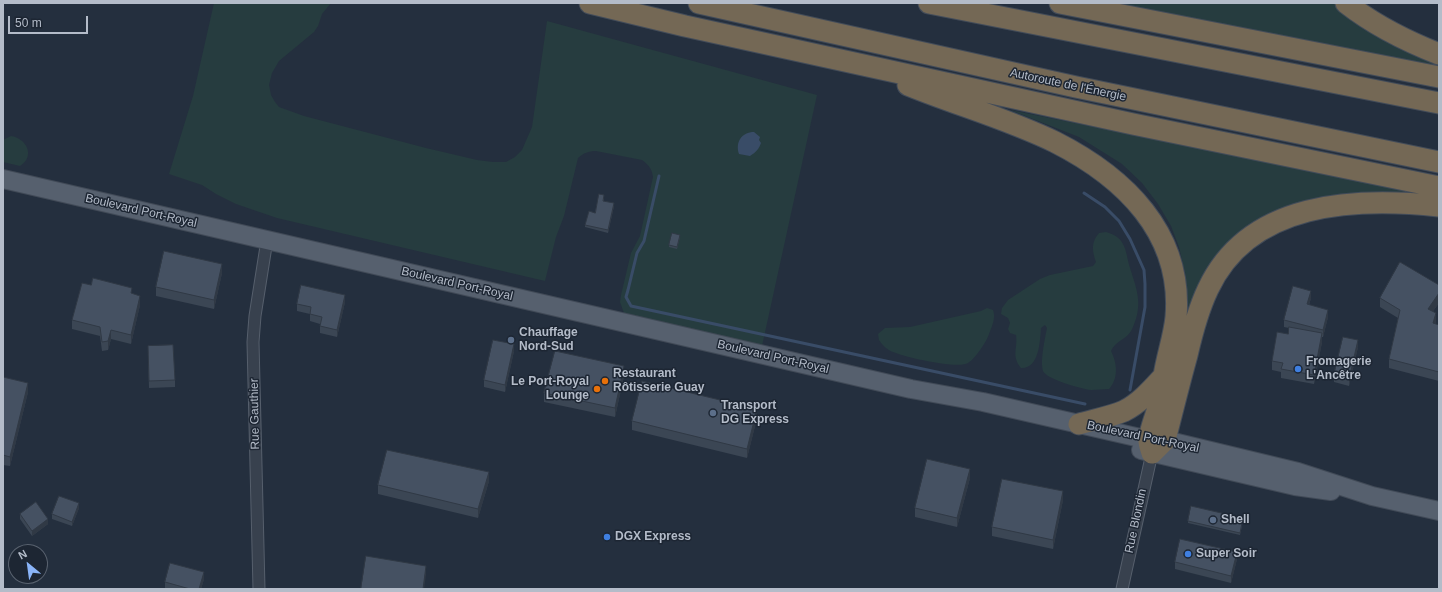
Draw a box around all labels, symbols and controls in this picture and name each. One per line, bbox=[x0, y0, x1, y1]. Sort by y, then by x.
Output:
scale bar bbox=[10, 8, 90, 34]
text: 50 m bbox=[15, 16, 42, 30]
street label: Autoroute de l'Énergie bbox=[1009, 66, 1127, 104]
street label: Boulevard Port-Royal bbox=[84, 191, 198, 231]
street label: Boulevard Port-Royal bbox=[400, 264, 514, 304]
place label: Chauffage Nord-Sud bbox=[519, 326, 578, 354]
marker: Chauffage Nord-Sud bbox=[506, 335, 516, 345]
street label: Boulevard Port-Royal bbox=[716, 337, 830, 377]
place label: Fromagerie L'Ancêtre bbox=[1306, 355, 1371, 383]
marker: Fromagerie L'Ancêtre bbox=[1293, 364, 1303, 374]
place label: Restaurant Rôtisserie Guay bbox=[613, 367, 704, 395]
place label: Le Port-Royal Lounge bbox=[511, 375, 589, 403]
marker: Restaurant Rôtisserie Guay bbox=[600, 376, 610, 386]
street label: Rue Gauthier bbox=[247, 378, 263, 450]
marker: Le Port-Royal Lounge bbox=[592, 384, 602, 394]
place label: Transport DG Express bbox=[721, 399, 789, 427]
marker: Transport DG Express bbox=[708, 408, 718, 418]
street label: Boulevard Port-Royal bbox=[1086, 418, 1200, 456]
street label: Rue Blondin bbox=[1122, 488, 1150, 554]
place label: Shell bbox=[1221, 513, 1250, 527]
marker: Shell bbox=[1208, 515, 1218, 525]
place label: DGX Express bbox=[615, 530, 691, 544]
marker: DGX Express bbox=[602, 532, 612, 542]
north arrow bbox=[8, 544, 48, 584]
text: N bbox=[16, 547, 29, 562]
place label: Super Soir bbox=[1196, 547, 1257, 561]
marker: Super Soir bbox=[1183, 549, 1193, 559]

